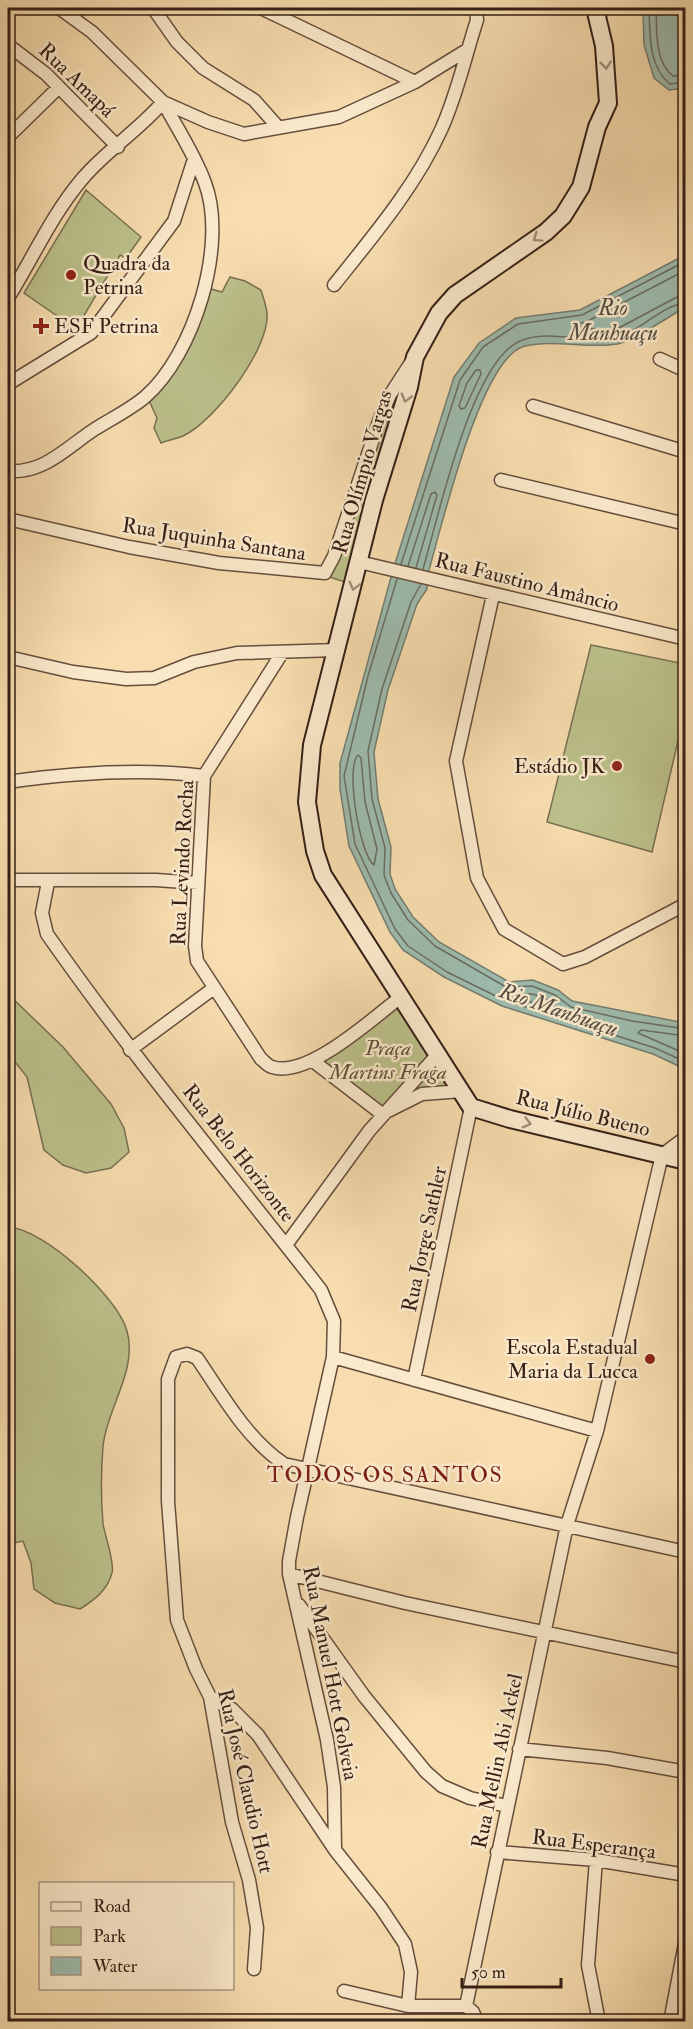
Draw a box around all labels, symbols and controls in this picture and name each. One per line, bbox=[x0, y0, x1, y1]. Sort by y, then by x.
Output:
street label: Rua Amapá bbox=[33, 37, 121, 124]
one-way arrow bbox=[599, 60, 612, 69]
one-way arrow bbox=[532, 231, 543, 242]
place label: Quadra da Petrina bbox=[83, 250, 171, 301]
marker: Quadra da Petrina bbox=[64, 268, 78, 282]
water label: Rio Manhuaçu bbox=[566, 294, 658, 347]
place label: ESF Petrina bbox=[54, 313, 159, 340]
marker: ESF Petrina bbox=[32, 317, 50, 335]
street label: Rua Olímpio Vargas bbox=[326, 387, 399, 557]
one-way arrow bbox=[401, 392, 413, 403]
street label: Rua Juquinha Santana bbox=[120, 512, 308, 567]
street label: Rua Faustino Amâncio bbox=[432, 547, 622, 618]
one-way arrow bbox=[348, 581, 361, 591]
place label: Estádio JK bbox=[514, 753, 605, 780]
marker: Estádio JK bbox=[610, 759, 624, 773]
street label: Rua Levindo Rocha bbox=[165, 779, 200, 947]
water label: Rio Manhuaçu bbox=[495, 976, 622, 1043]
park label: Praça Martins Fraga bbox=[327, 1035, 447, 1086]
street label: Rua Belo Horizonte bbox=[176, 1079, 301, 1228]
street label: Rua Júlio Bueno bbox=[513, 1084, 653, 1143]
one-way arrow bbox=[522, 1116, 532, 1129]
street label: Rua Jorge Sathler bbox=[396, 1164, 453, 1314]
place label: Escola Estadual Maria da Lucca bbox=[506, 1334, 639, 1385]
marker: Escola Estadual Maria da Lucca bbox=[643, 1352, 657, 1366]
district label: TODOS OS SANTOS bbox=[267, 1461, 503, 1489]
street label: Rua Manuel Hott Golveia bbox=[296, 1564, 365, 1783]
street label: Rua Mellin Abi Ackel bbox=[466, 1670, 529, 1851]
street label: Rua José Claudio Hott bbox=[211, 1686, 280, 1876]
street label: Rua Esperança bbox=[530, 1823, 658, 1866]
legend bbox=[39, 1882, 234, 1990]
text: Road bbox=[93, 1895, 131, 1918]
text: Park bbox=[93, 1925, 126, 1948]
scale bar bbox=[462, 1951, 561, 1989]
text: Water bbox=[92, 1955, 137, 1978]
text: 50 m bbox=[471, 1961, 506, 1984]

